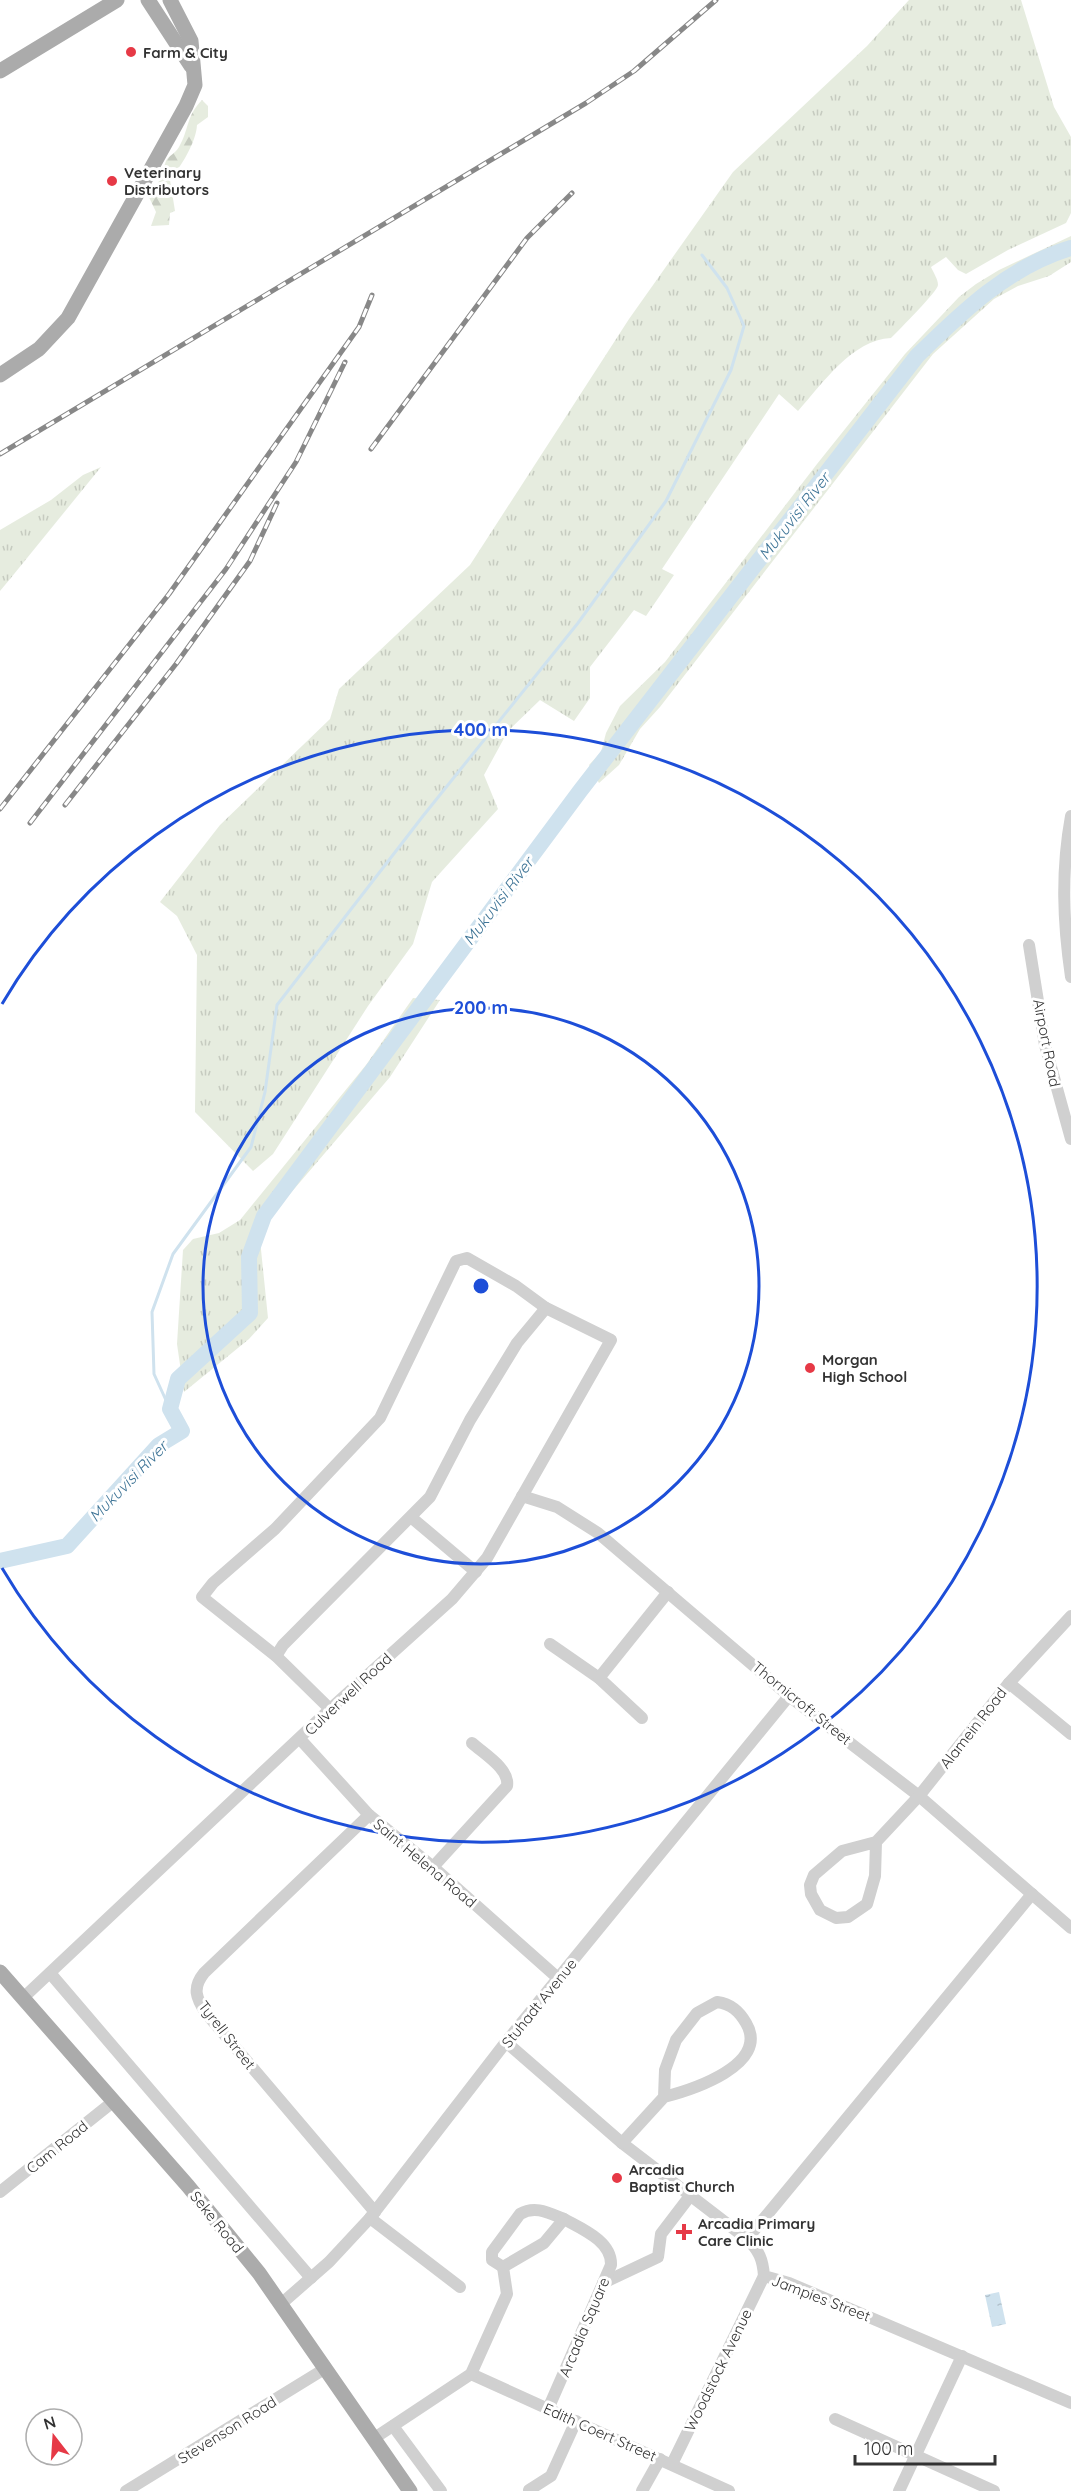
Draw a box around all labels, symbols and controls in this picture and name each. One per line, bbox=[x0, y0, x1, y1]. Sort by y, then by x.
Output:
place label: Farm & City bbox=[143, 43, 228, 62]
marker: Farm & City bbox=[124, 45, 138, 59]
place label: Veterinary Distributors bbox=[124, 163, 209, 199]
marker: Veterinary Distributors bbox=[105, 174, 119, 188]
water label: Mukuvisi River bbox=[754, 467, 835, 563]
text: 400 m bbox=[454, 718, 508, 741]
water label: Mukuvisi River bbox=[458, 852, 539, 949]
text: 200 m bbox=[454, 996, 508, 1019]
street label: Airport Road bbox=[1029, 997, 1065, 1089]
centre of rings bbox=[471, 1276, 491, 1296]
place label: Morgan High School bbox=[822, 1350, 907, 1386]
marker: Morgan High School bbox=[803, 1361, 817, 1375]
water label: Mukuvisi River bbox=[84, 1435, 173, 1526]
street label: Culverwell Road bbox=[300, 1649, 396, 1739]
street label: Thornicroft Street bbox=[749, 1657, 855, 1749]
street label: Alamein Road bbox=[935, 1684, 1011, 1772]
street label: Saint Helena Road bbox=[370, 1814, 480, 1912]
street label: Stuhadt Avenue bbox=[497, 1955, 581, 2051]
street label: Tyrell Street bbox=[194, 1997, 260, 2073]
street label: Cam Road bbox=[22, 2116, 92, 2178]
place label: Arcadia Baptist Church bbox=[629, 2160, 735, 2196]
marker: Arcadia Baptist Church bbox=[610, 2171, 624, 2185]
street label: Seke Road bbox=[186, 2187, 248, 2257]
place label: Arcadia Primary Care Clinic bbox=[698, 2214, 815, 2250]
marker: Arcadia Primary Care Clinic bbox=[675, 2223, 693, 2241]
street label: Jampies Street bbox=[769, 2270, 873, 2326]
street label: Arcadia Square bbox=[554, 2274, 614, 2380]
street label: Woodstock Avenue bbox=[680, 2306, 756, 2434]
street label: Stevenson Road bbox=[174, 2392, 280, 2468]
street label: Edith Coert Street bbox=[541, 2399, 659, 2465]
north arrow bbox=[24, 2407, 84, 2467]
text: N bbox=[41, 2411, 58, 2434]
scale bar bbox=[855, 2428, 994, 2466]
text: 100 m bbox=[864, 2437, 913, 2460]

